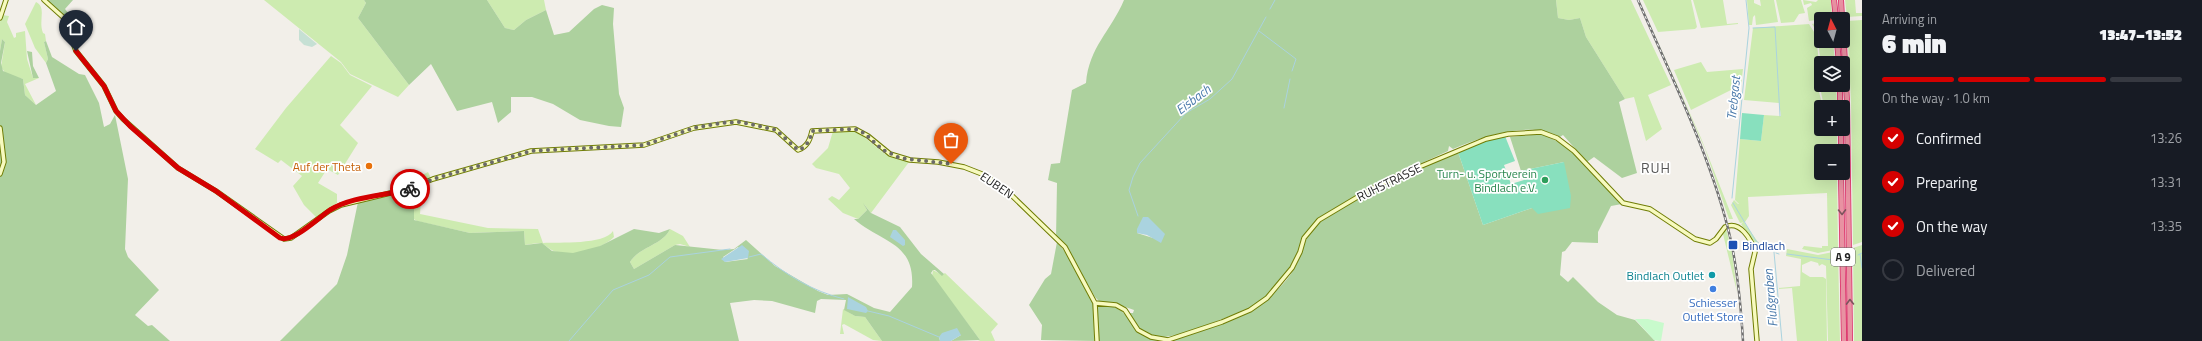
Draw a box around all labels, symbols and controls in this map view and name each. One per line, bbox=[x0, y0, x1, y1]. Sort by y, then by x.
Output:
text: Arriving in bbox=[1882, 9, 1937, 29]
pin bbox=[59, 10, 93, 51]
north arrow bbox=[1814, 12, 1850, 48]
map controls bbox=[1814, 12, 1850, 180]
icon: home bbox=[65, 16, 87, 38]
text: 13:47–13:52 bbox=[2099, 23, 2182, 46]
text: 6 min bbox=[1882, 24, 1947, 63]
button: layers bbox=[1814, 56, 1850, 92]
water label: Trebgast bbox=[1721, 73, 1745, 121]
water label: Eisbach bbox=[1171, 79, 1215, 119]
text: On the way · 1.0 km bbox=[1882, 88, 1990, 108]
button: + bbox=[1814, 100, 1850, 136]
pin bbox=[934, 123, 968, 164]
icon: check bbox=[1882, 127, 1904, 149]
text: Confirmed bbox=[1916, 127, 1981, 150]
text: 13:26 bbox=[2150, 128, 2182, 148]
icon: bag bbox=[940, 129, 962, 151]
button: − bbox=[1814, 144, 1850, 180]
place label: Auf der Theta bbox=[293, 157, 361, 176]
district label: RUH bbox=[1641, 157, 1671, 178]
street label: RUHSTRASSE bbox=[1353, 158, 1425, 206]
marker: Auf der Theta bbox=[364, 161, 374, 171]
place label: Turn- u. Sportverein Bindlach e.V. bbox=[1437, 164, 1537, 197]
street label: EUBEN bbox=[977, 167, 1017, 203]
courier bbox=[390, 169, 430, 209]
icon: check bbox=[1882, 171, 1904, 193]
text: Preparing bbox=[1916, 171, 1977, 194]
text: 13:31 bbox=[2150, 172, 2182, 192]
marker: Turn- u. Sportverein Bindlach e.V. bbox=[1540, 175, 1550, 185]
icon: bike bbox=[399, 178, 421, 200]
one-way arrow bbox=[1838, 209, 1846, 215]
icon: check bbox=[1882, 215, 1904, 237]
text: On the way bbox=[1916, 215, 1988, 238]
text: 13:35 bbox=[2150, 216, 2182, 236]
place label: Bindlach bbox=[1742, 236, 1785, 255]
marker: Bindlach bbox=[1727, 239, 1739, 251]
road number: A 9 bbox=[1831, 248, 1855, 266]
text: Delivered bbox=[1916, 259, 1975, 282]
place label: Bindlach Outlet bbox=[1627, 266, 1705, 285]
water label: Flußgraben bbox=[1757, 268, 1782, 328]
marker: Bindlach Outlet bbox=[1707, 270, 1717, 280]
marker: Schiesser Outlet Store bbox=[1708, 284, 1718, 294]
place label: Schiesser Outlet Store bbox=[1682, 293, 1744, 326]
one-way arrow bbox=[1846, 299, 1854, 305]

